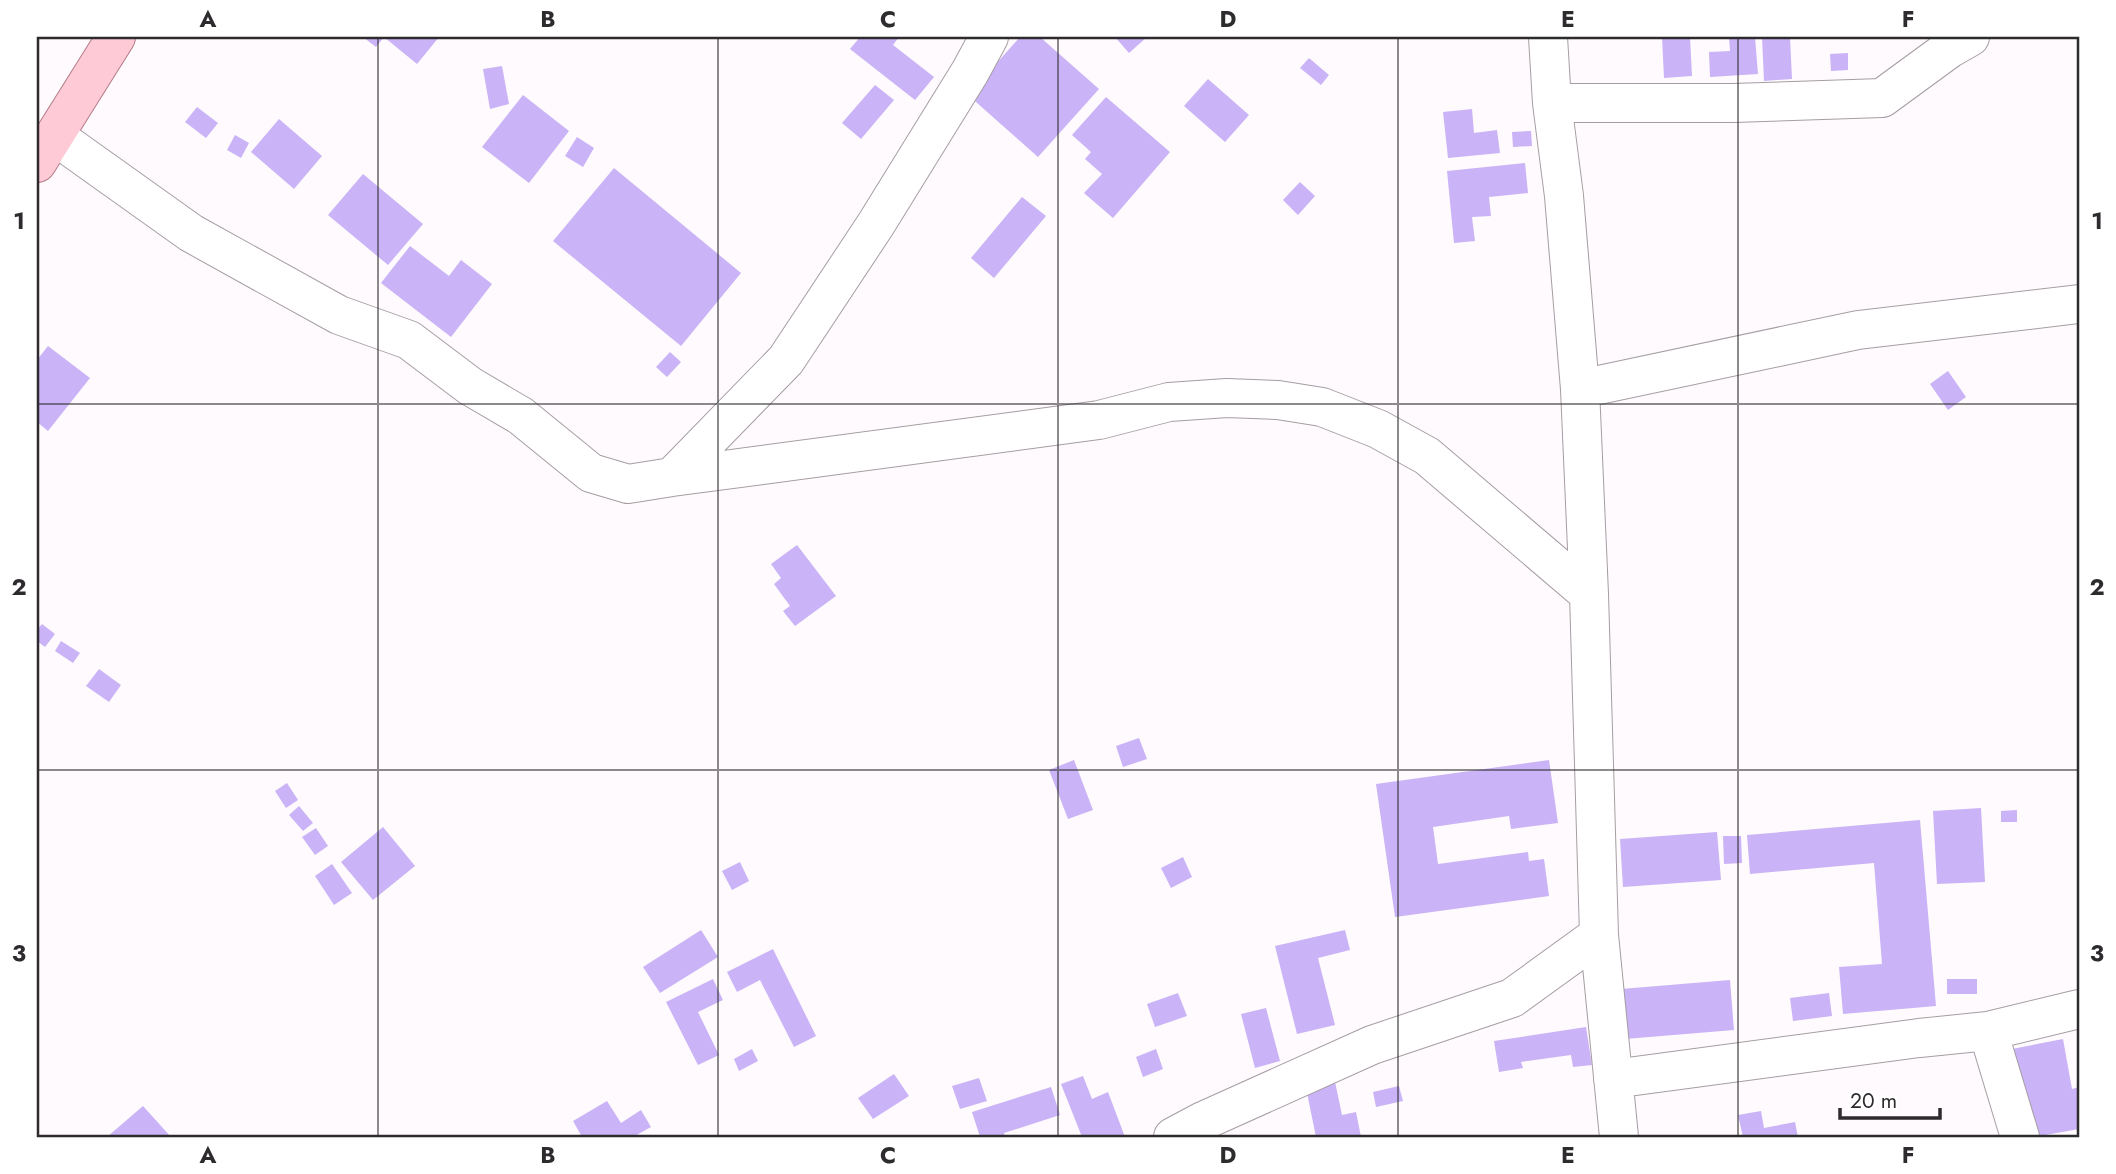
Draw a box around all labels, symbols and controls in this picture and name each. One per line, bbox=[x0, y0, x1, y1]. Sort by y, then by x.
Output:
text: A bbox=[199, 2, 217, 36]
text: B bbox=[540, 2, 556, 36]
text: C bbox=[880, 2, 896, 36]
text: D bbox=[1220, 2, 1237, 36]
text: E bbox=[1561, 2, 1575, 36]
text: F bbox=[1902, 2, 1914, 36]
text: 1 bbox=[13, 204, 25, 238]
text: 1 bbox=[2091, 204, 2103, 238]
text: 2 bbox=[11, 570, 27, 604]
text: 2 bbox=[2089, 570, 2105, 604]
text: 3 bbox=[12, 936, 26, 970]
text: 3 bbox=[2090, 936, 2104, 970]
scale bar bbox=[1840, 1076, 1939, 1120]
text: 20 m bbox=[1850, 1086, 1897, 1116]
text: A bbox=[199, 1138, 217, 1172]
text: B bbox=[540, 1138, 556, 1172]
text: C bbox=[880, 1138, 896, 1172]
text: D bbox=[1220, 1138, 1237, 1172]
text: E bbox=[1561, 1138, 1575, 1172]
text: F bbox=[1902, 1138, 1914, 1172]

